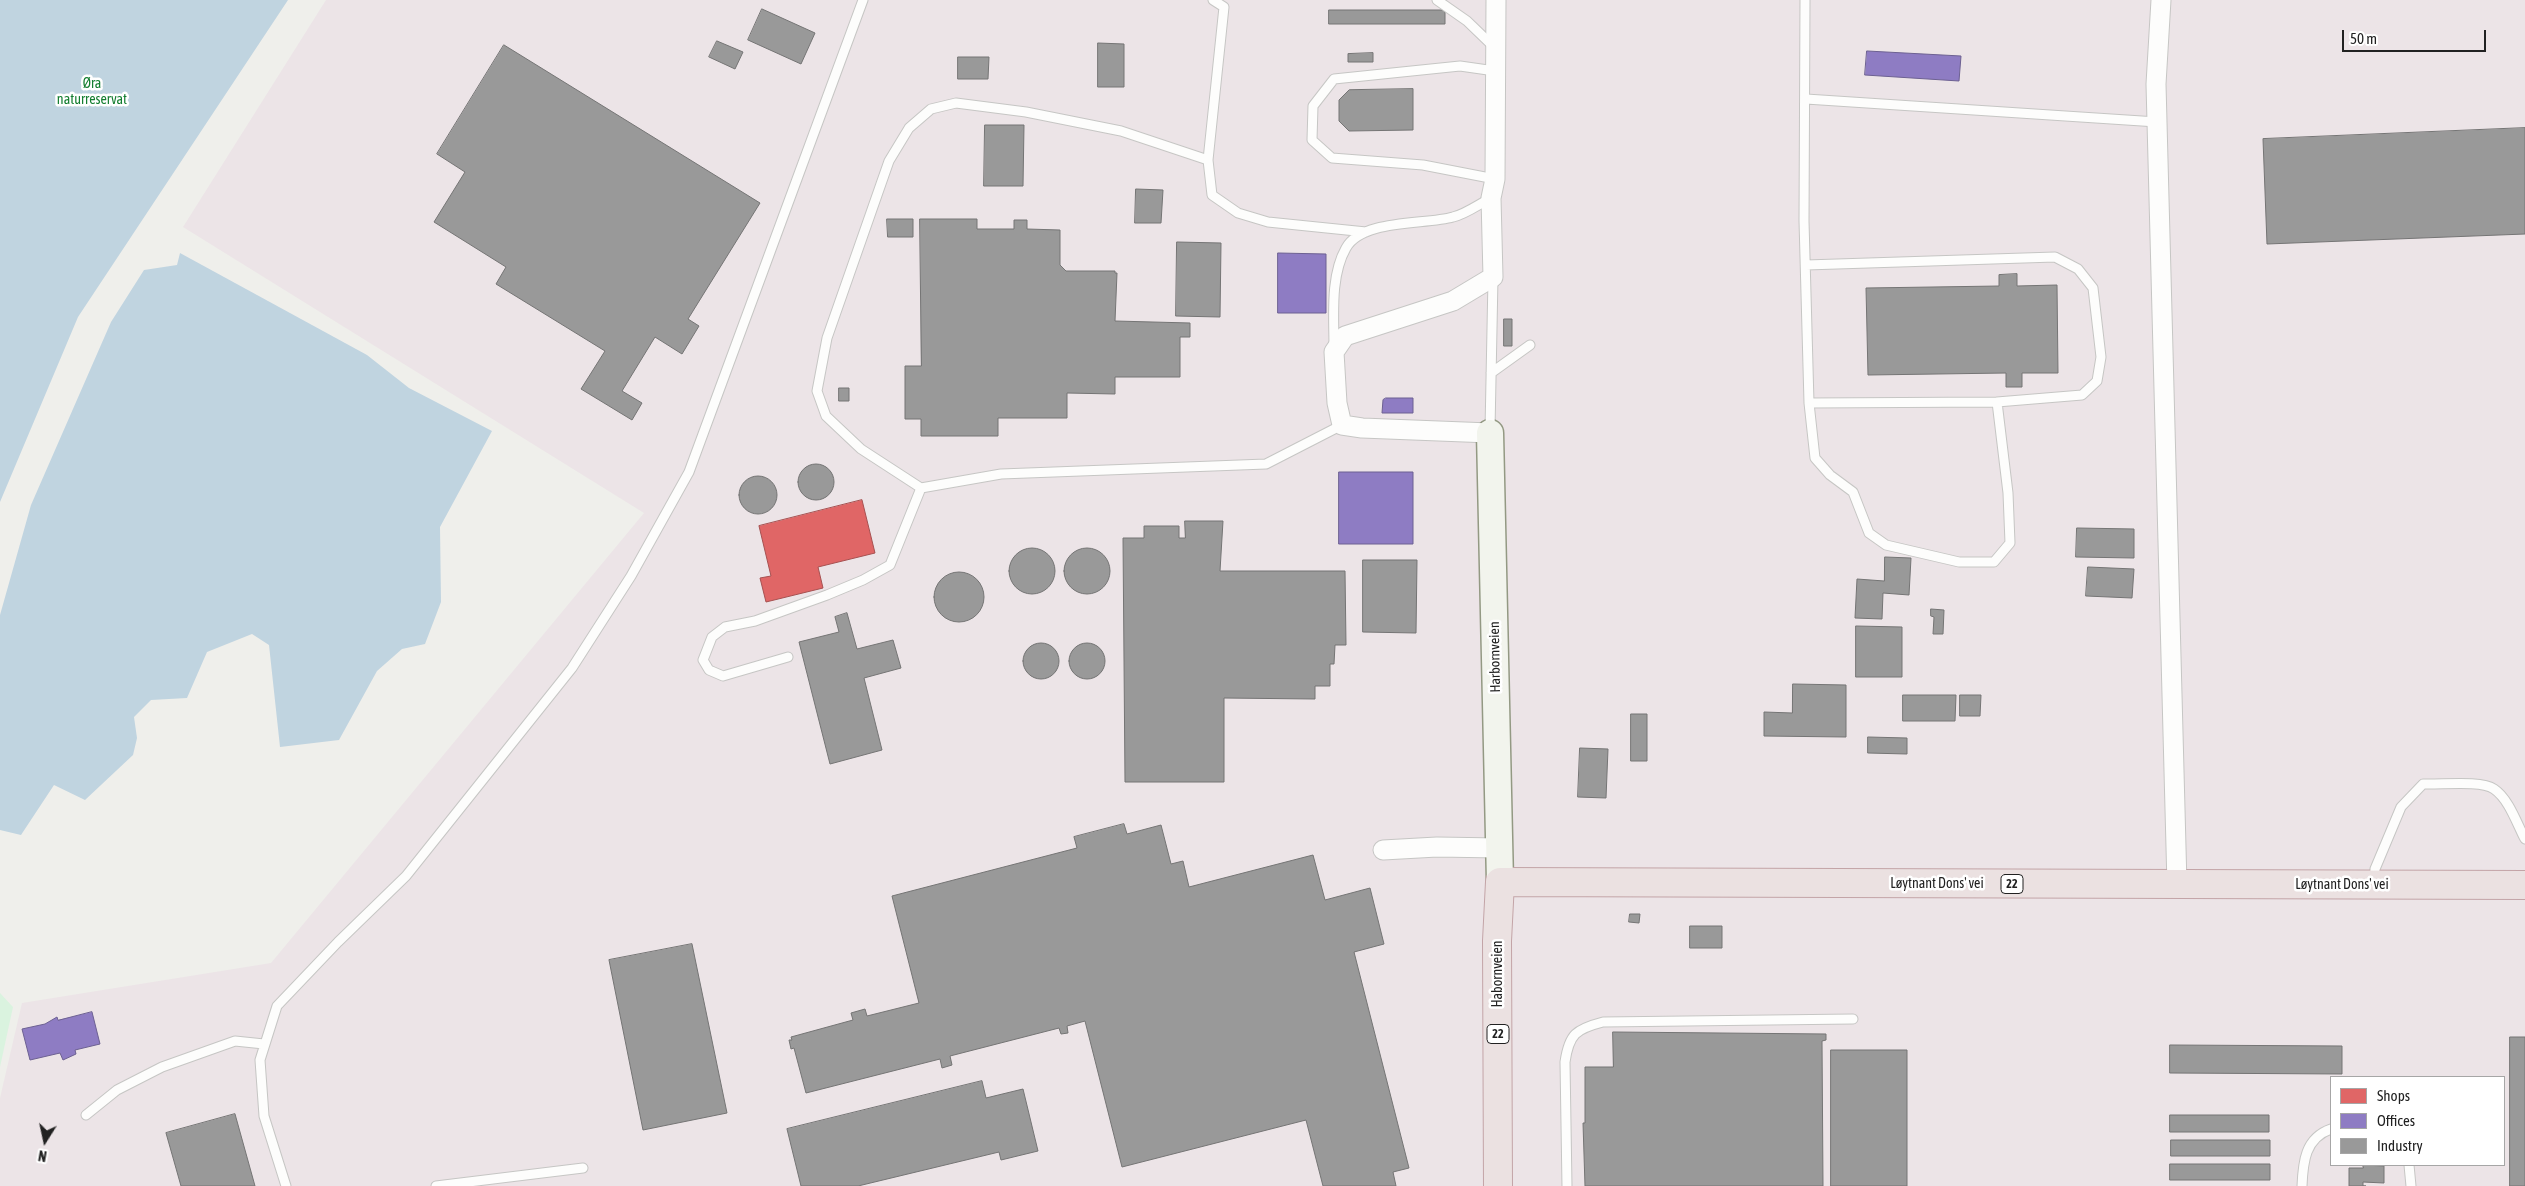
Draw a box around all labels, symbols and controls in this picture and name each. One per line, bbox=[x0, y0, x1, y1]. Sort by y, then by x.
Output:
scale bar bbox=[2345, 20, 2489, 52]
text: 50 m bbox=[2350, 30, 2377, 47]
park label: Øra naturreservat bbox=[57, 76, 127, 108]
street label: Harbornveien bbox=[1486, 621, 1504, 693]
road number: 22 bbox=[2001, 874, 2023, 894]
street label: Løytnant Dons' vei bbox=[1890, 876, 1984, 892]
street label: Løytnant Dons' vei bbox=[2295, 877, 2389, 893]
street label: Habornveien bbox=[1490, 940, 1506, 1008]
road number: 22 bbox=[1487, 1024, 1509, 1044]
legend bbox=[2330, 1076, 2505, 1166]
text: Shops bbox=[2377, 1087, 2410, 1104]
text: Offices bbox=[2377, 1112, 2415, 1129]
north arrow bbox=[20, 1116, 70, 1166]
text: Industry bbox=[2377, 1137, 2423, 1154]
text: N bbox=[37, 1147, 48, 1164]

